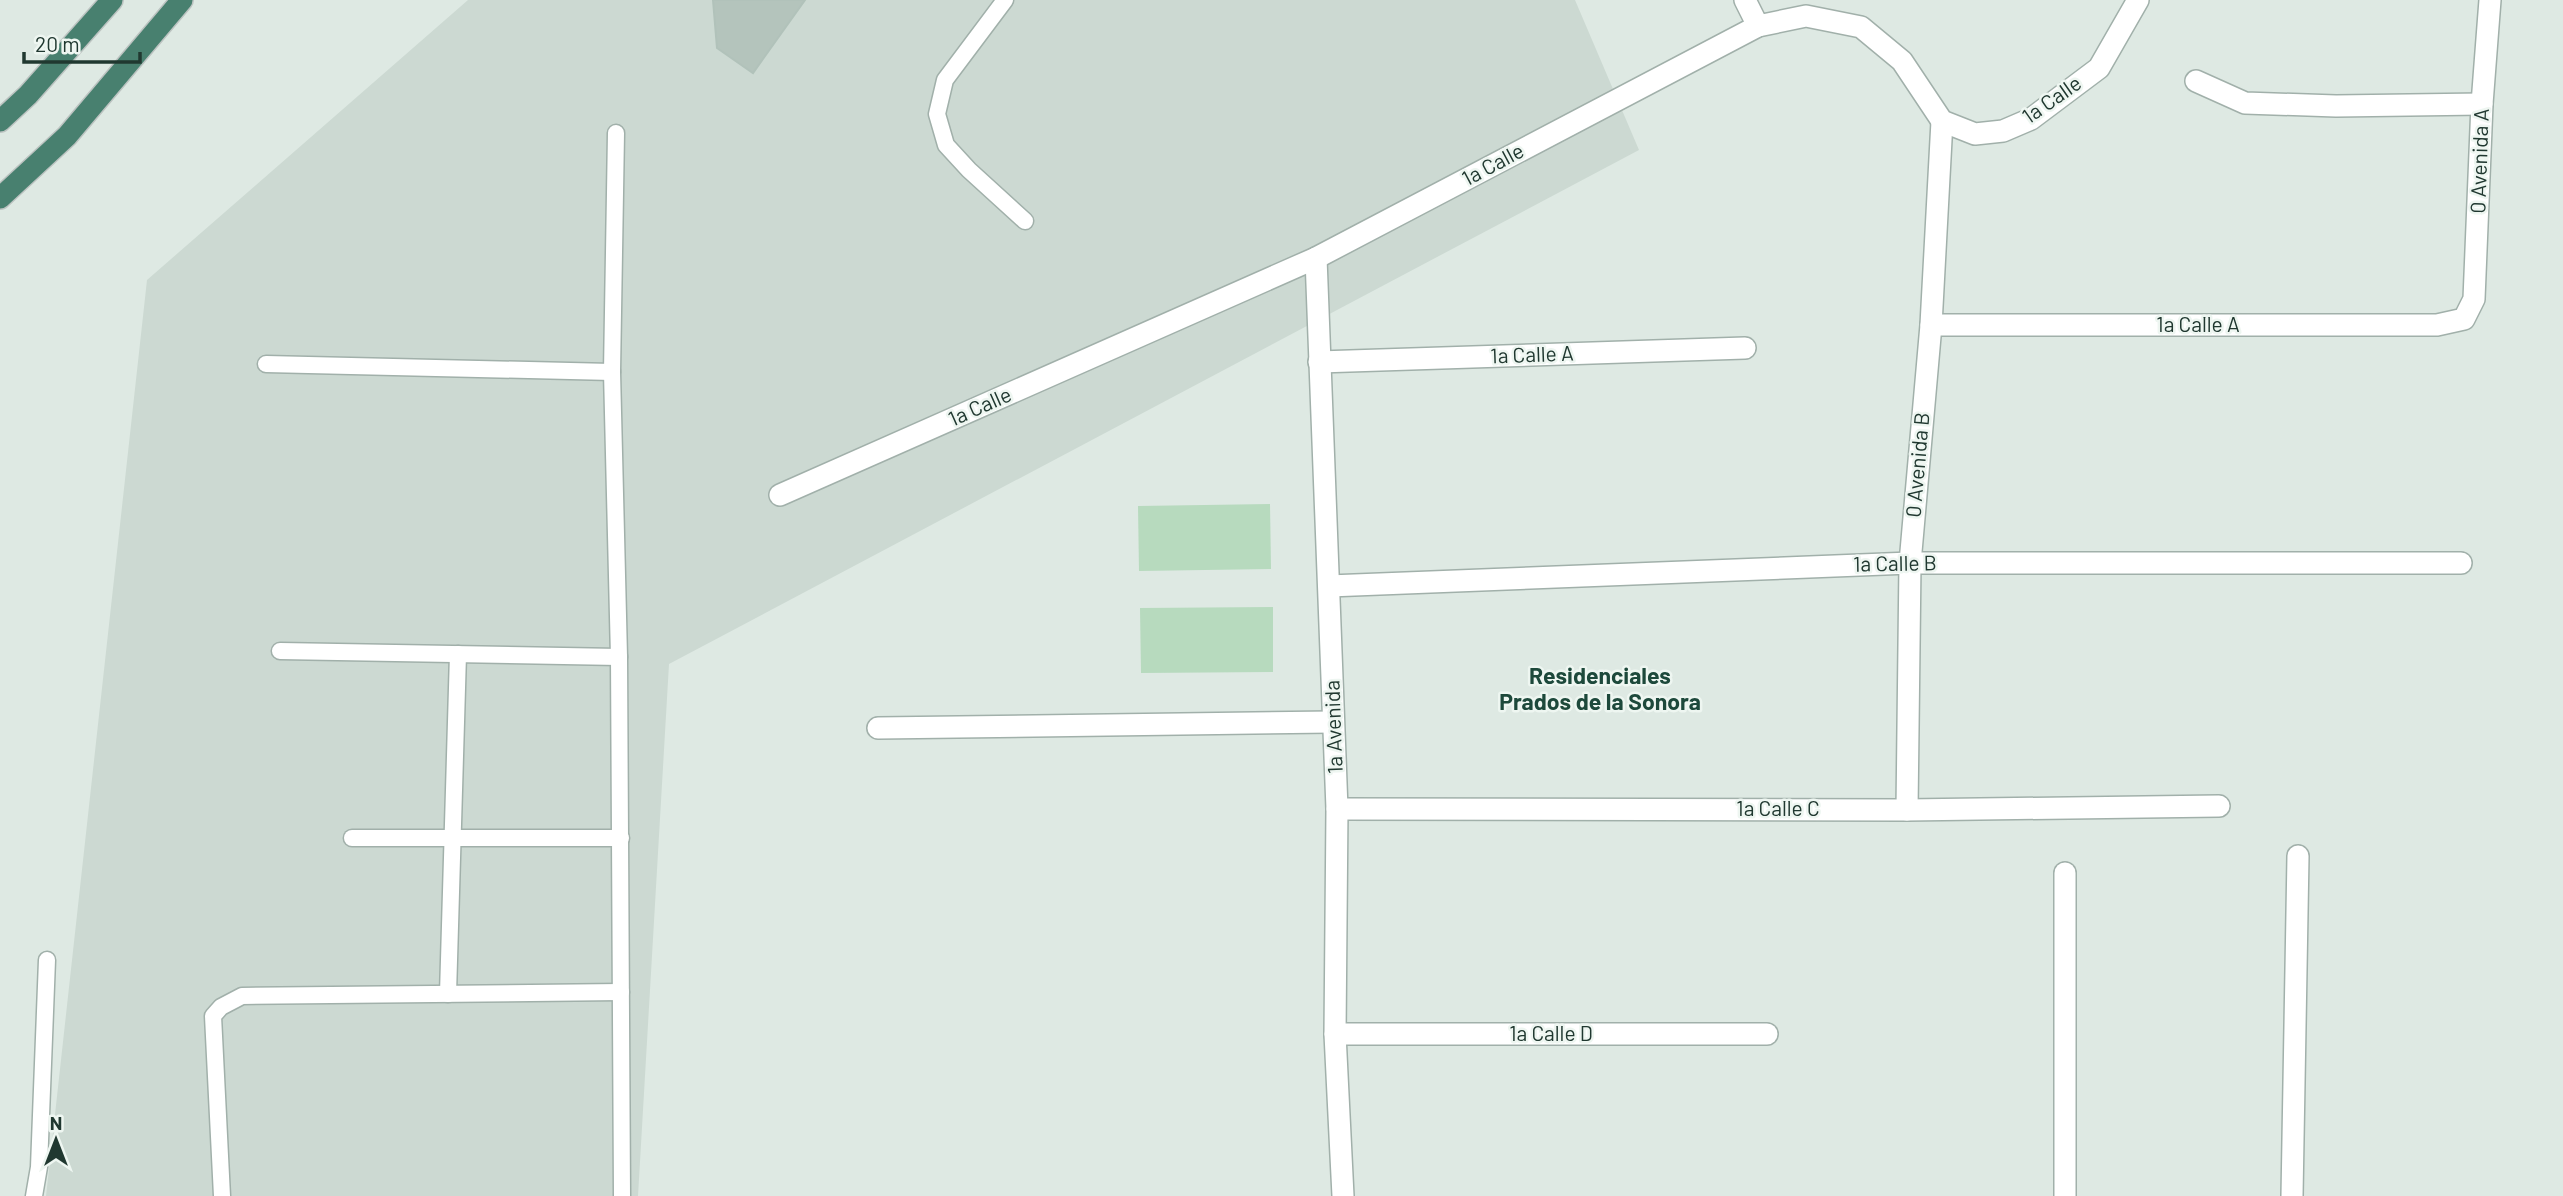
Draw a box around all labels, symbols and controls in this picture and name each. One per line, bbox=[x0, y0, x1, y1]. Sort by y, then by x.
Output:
scale bar bbox=[24, 21, 140, 65]
text: 20 m bbox=[35, 31, 80, 56]
street label: 1a Calle bbox=[2017, 69, 2086, 128]
street label: 0 Avenida A bbox=[2464, 108, 2493, 214]
street label: 1a Calle bbox=[1457, 137, 1528, 190]
street label: 1a Calle A bbox=[2156, 311, 2240, 336]
street label: 1a Calle A bbox=[1490, 340, 1574, 367]
street label: 1a Calle bbox=[944, 381, 1015, 431]
street label: 0 Avenida B bbox=[1899, 411, 1934, 518]
street label: 1a Calle B bbox=[1853, 549, 1937, 576]
district label: Residenciales Prados de la Sonora bbox=[1499, 661, 1701, 715]
street label: 1a Avenida bbox=[1318, 680, 1347, 775]
street label: 1a Calle C bbox=[1736, 795, 1820, 820]
street label: 1a Calle D bbox=[1509, 1020, 1593, 1045]
north arrow bbox=[21, 1105, 91, 1175]
text: N bbox=[50, 1111, 62, 1134]

